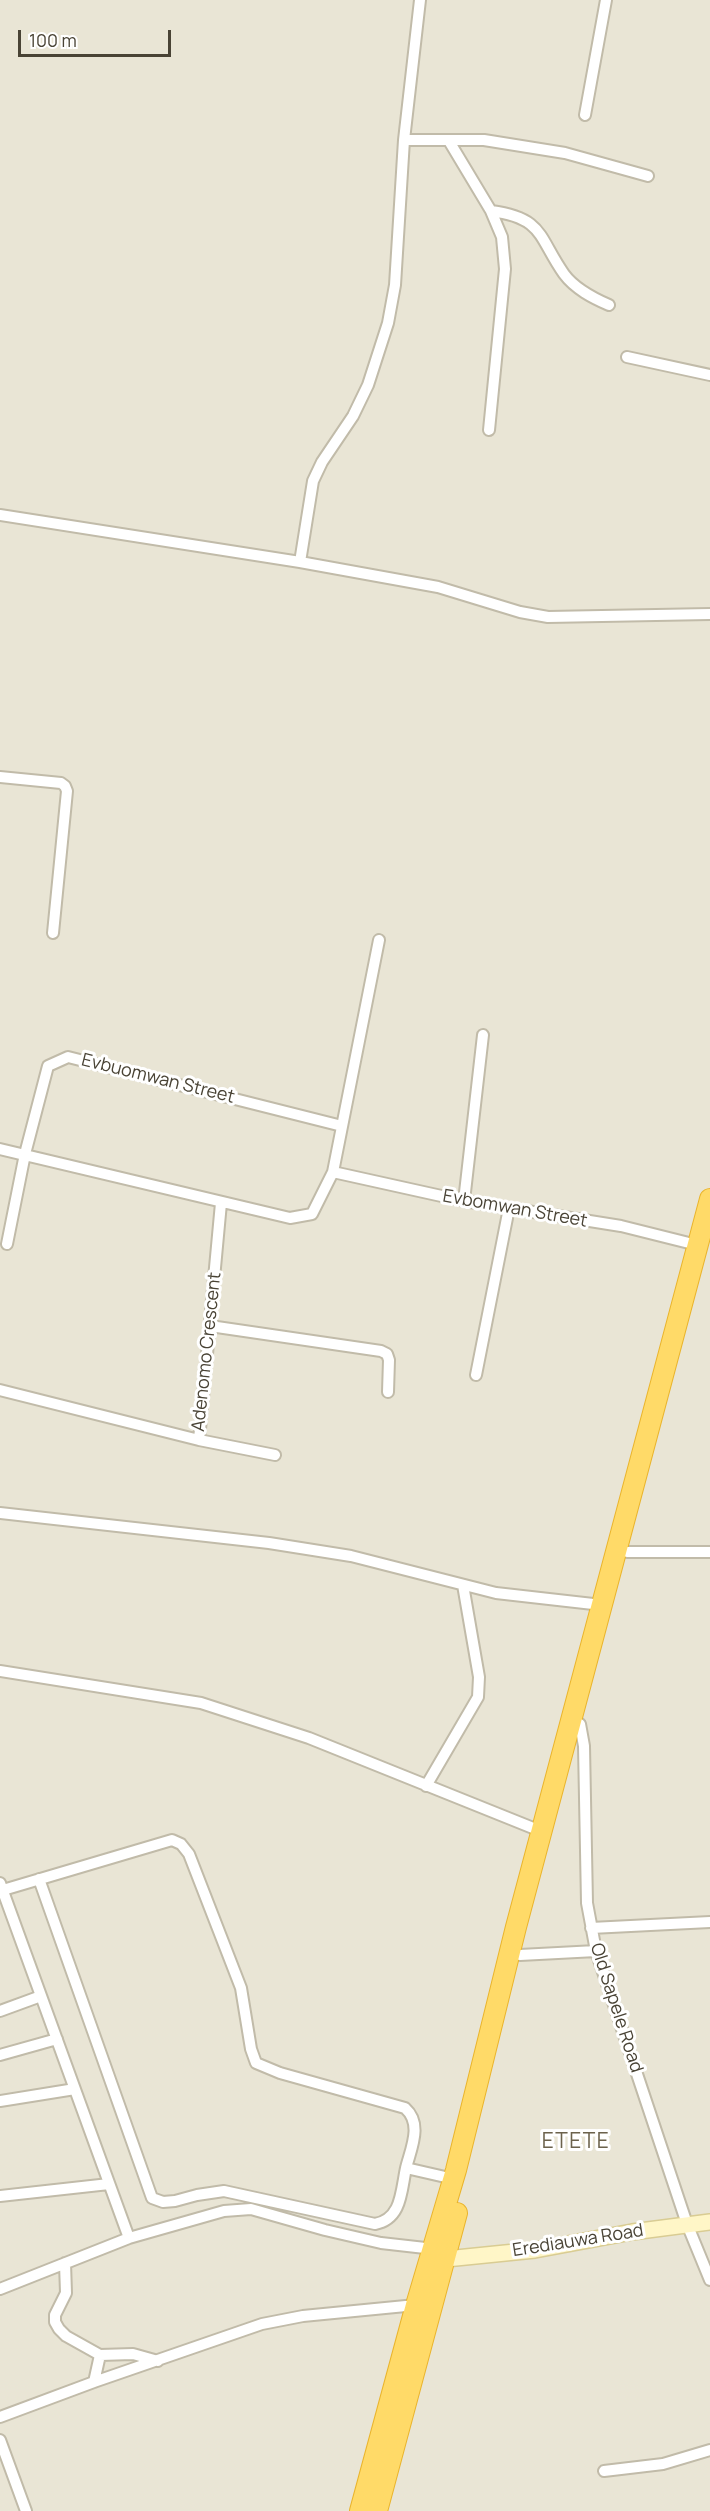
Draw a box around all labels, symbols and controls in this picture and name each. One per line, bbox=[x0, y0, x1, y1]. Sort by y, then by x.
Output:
scale bar bbox=[21, 18, 174, 56]
text: 100 m bbox=[29, 28, 77, 52]
street label: Evbuomwan Street bbox=[79, 1050, 237, 1108]
street label: Evbomwan Street bbox=[441, 1186, 589, 1232]
street label: Adenomo Crescent bbox=[188, 1271, 226, 1433]
street label: Old Sapele Road bbox=[585, 1941, 647, 2075]
district label: ETETE bbox=[542, 2129, 610, 2155]
street label: Erediauwa Road bbox=[511, 2220, 645, 2262]

